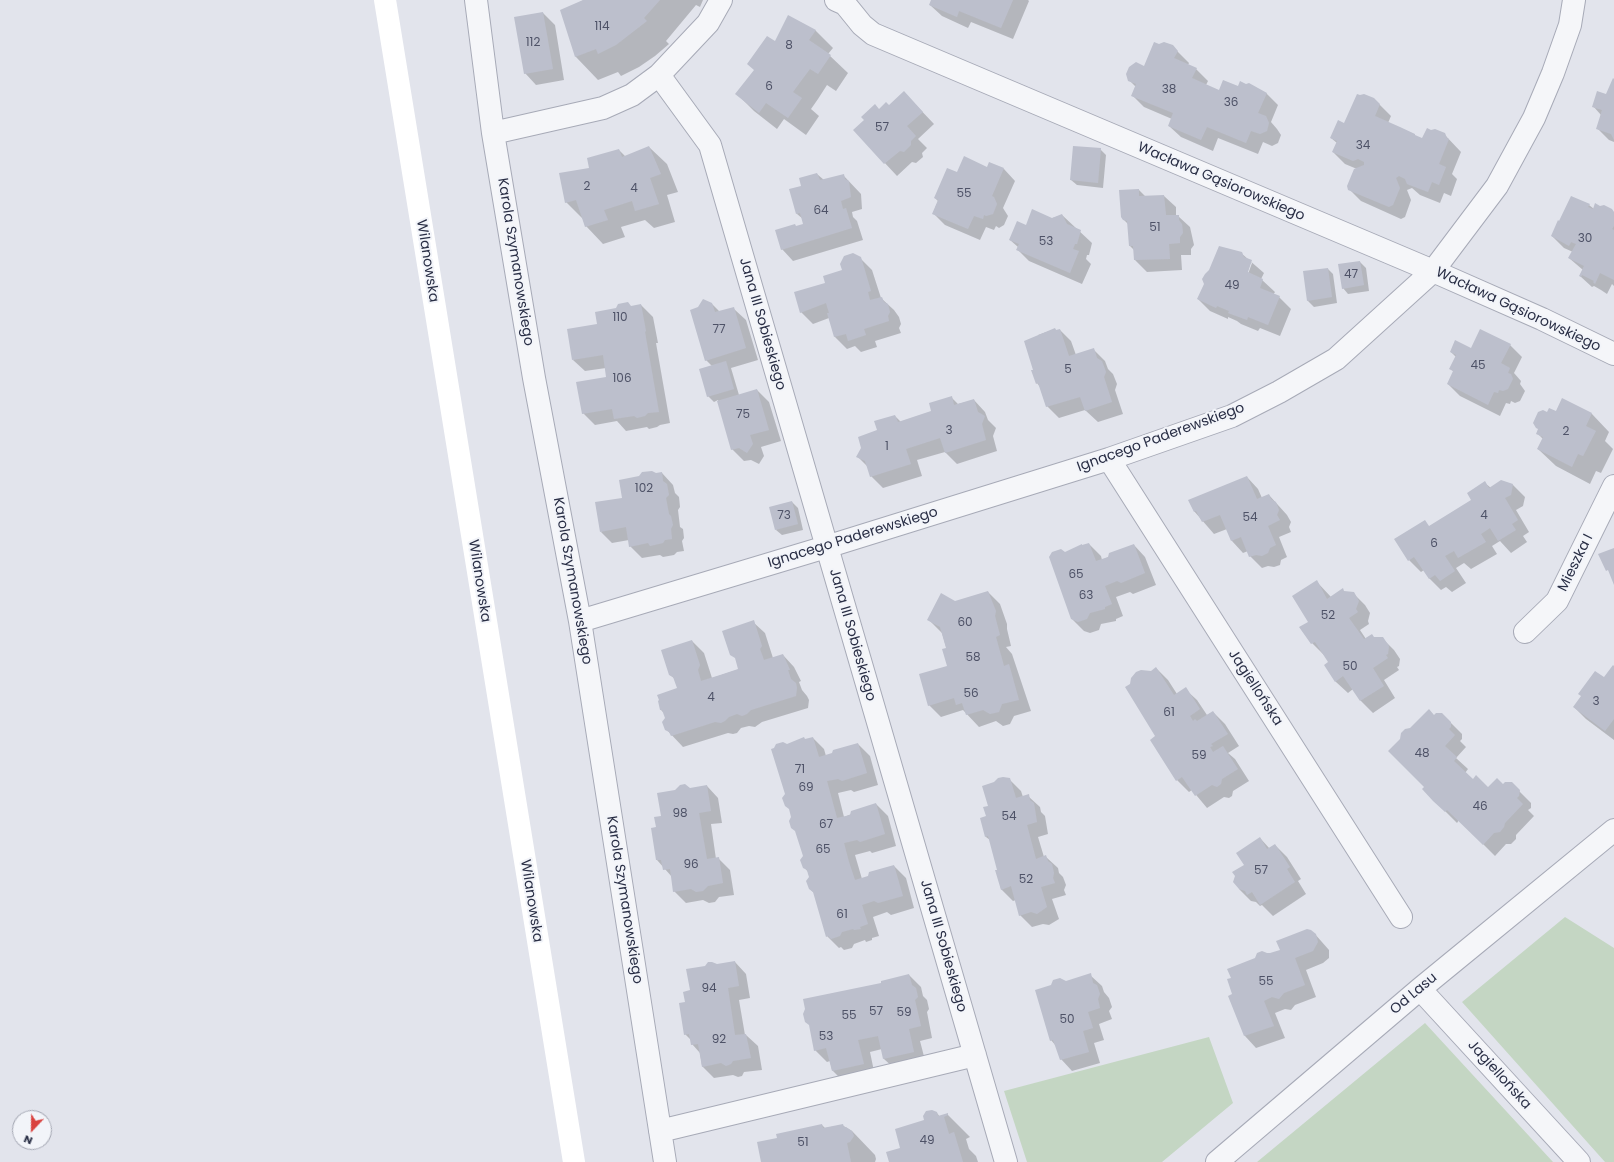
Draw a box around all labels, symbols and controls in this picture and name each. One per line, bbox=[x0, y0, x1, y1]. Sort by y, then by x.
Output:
house number: 114 bbox=[594, 20, 610, 34]
house number: 112 bbox=[526, 36, 540, 50]
house number: 8 bbox=[785, 39, 793, 53]
house number: 6 bbox=[765, 80, 773, 94]
house number: 38 bbox=[1162, 83, 1176, 97]
house number: 36 bbox=[1224, 96, 1238, 110]
house number: 57 bbox=[875, 121, 889, 135]
street label: Wacława Gąsiorowskiego bbox=[1135, 139, 1307, 225]
house number: 34 bbox=[1356, 139, 1370, 153]
street label: Karola Szymanowskiego bbox=[493, 177, 537, 347]
house number: 2 bbox=[584, 180, 590, 194]
house number: 4 bbox=[630, 182, 638, 196]
house number: 55 bbox=[956, 187, 972, 201]
house number: 64 bbox=[813, 204, 829, 218]
street label: Wilanowska bbox=[412, 219, 442, 303]
house number: 51 bbox=[1149, 221, 1161, 235]
house number: 30 bbox=[1578, 232, 1592, 246]
house number: 53 bbox=[1039, 235, 1053, 249]
street label: Jana III Sobieskiego bbox=[735, 256, 789, 392]
street label: Wacława Gąsiorowskiego bbox=[1433, 264, 1603, 356]
house number: 47 bbox=[1344, 268, 1358, 282]
house number: 49 bbox=[1224, 279, 1240, 293]
house number: 110 bbox=[612, 311, 628, 325]
house number: 77 bbox=[712, 323, 726, 337]
house number: 45 bbox=[1470, 359, 1486, 373]
house number: 5 bbox=[1064, 363, 1072, 377]
house number: 106 bbox=[613, 372, 631, 386]
street label: Ignacego Paderewskiego bbox=[1075, 400, 1247, 476]
house number: 75 bbox=[736, 408, 750, 422]
house number: 3 bbox=[945, 424, 953, 438]
house number: 2 bbox=[1563, 425, 1569, 439]
house number: 1 bbox=[885, 440, 889, 454]
house number: 102 bbox=[635, 482, 653, 496]
street label: Karola Szymanowskiego bbox=[549, 496, 595, 666]
street label: Ignacego Paderewskiego bbox=[766, 504, 940, 572]
house number: 73 bbox=[777, 509, 791, 523]
house number: 4 bbox=[1480, 509, 1488, 523]
house number: 54 bbox=[1242, 511, 1258, 525]
street label: Mieszka I bbox=[1555, 532, 1597, 594]
house number: 6 bbox=[1430, 537, 1438, 551]
street label: Wilanowska bbox=[464, 539, 494, 623]
street label: Jana III Sobieskiego bbox=[825, 567, 879, 703]
house number: 65 bbox=[1068, 568, 1084, 582]
house number: 63 bbox=[1079, 589, 1093, 603]
house number: 52 bbox=[1321, 609, 1335, 623]
house number: 60 bbox=[957, 616, 973, 630]
street label: Jagiellońska bbox=[1224, 647, 1286, 729]
house number: 58 bbox=[965, 651, 981, 665]
house number: 50 bbox=[1342, 660, 1358, 674]
house number: 56 bbox=[963, 687, 979, 701]
house number: 4 bbox=[707, 691, 715, 705]
house number: 3 bbox=[1592, 695, 1600, 709]
house number: 61 bbox=[1163, 706, 1175, 720]
house number: 48 bbox=[1414, 747, 1430, 761]
house number: 59 bbox=[1191, 749, 1207, 763]
house number: 71 bbox=[795, 763, 805, 777]
house number: 69 bbox=[798, 781, 814, 795]
house number: 46 bbox=[1472, 800, 1488, 814]
house number: 98 bbox=[672, 807, 688, 821]
house number: 54 bbox=[1001, 810, 1017, 824]
street label: Karola Szymanowskiego bbox=[602, 815, 646, 985]
house number: 67 bbox=[819, 818, 833, 832]
house number: 65 bbox=[815, 843, 831, 857]
house number: 96 bbox=[683, 858, 699, 872]
street label: Wilanowska bbox=[516, 859, 546, 943]
house number: 57 bbox=[1254, 864, 1268, 878]
house number: 52 bbox=[1019, 873, 1033, 887]
street label: Jana III Sobieskiego bbox=[916, 878, 970, 1014]
house number: 61 bbox=[836, 908, 848, 922]
street label: Od Lasu bbox=[1387, 970, 1441, 1018]
house number: 55 bbox=[1258, 975, 1274, 989]
house number: 94 bbox=[701, 982, 717, 996]
house number: 57 bbox=[869, 1005, 883, 1019]
house number: 59 bbox=[896, 1006, 912, 1020]
house number: 55 bbox=[841, 1009, 857, 1023]
house number: 50 bbox=[1059, 1013, 1075, 1027]
house number: 53 bbox=[819, 1030, 833, 1044]
house number: 92 bbox=[712, 1033, 726, 1047]
street label: Jagiellońska bbox=[1464, 1037, 1534, 1113]
north arrow bbox=[12, 1110, 52, 1150]
text: N bbox=[21, 1131, 35, 1149]
house number: 49 bbox=[919, 1134, 935, 1148]
house number: 51 bbox=[797, 1136, 809, 1150]

